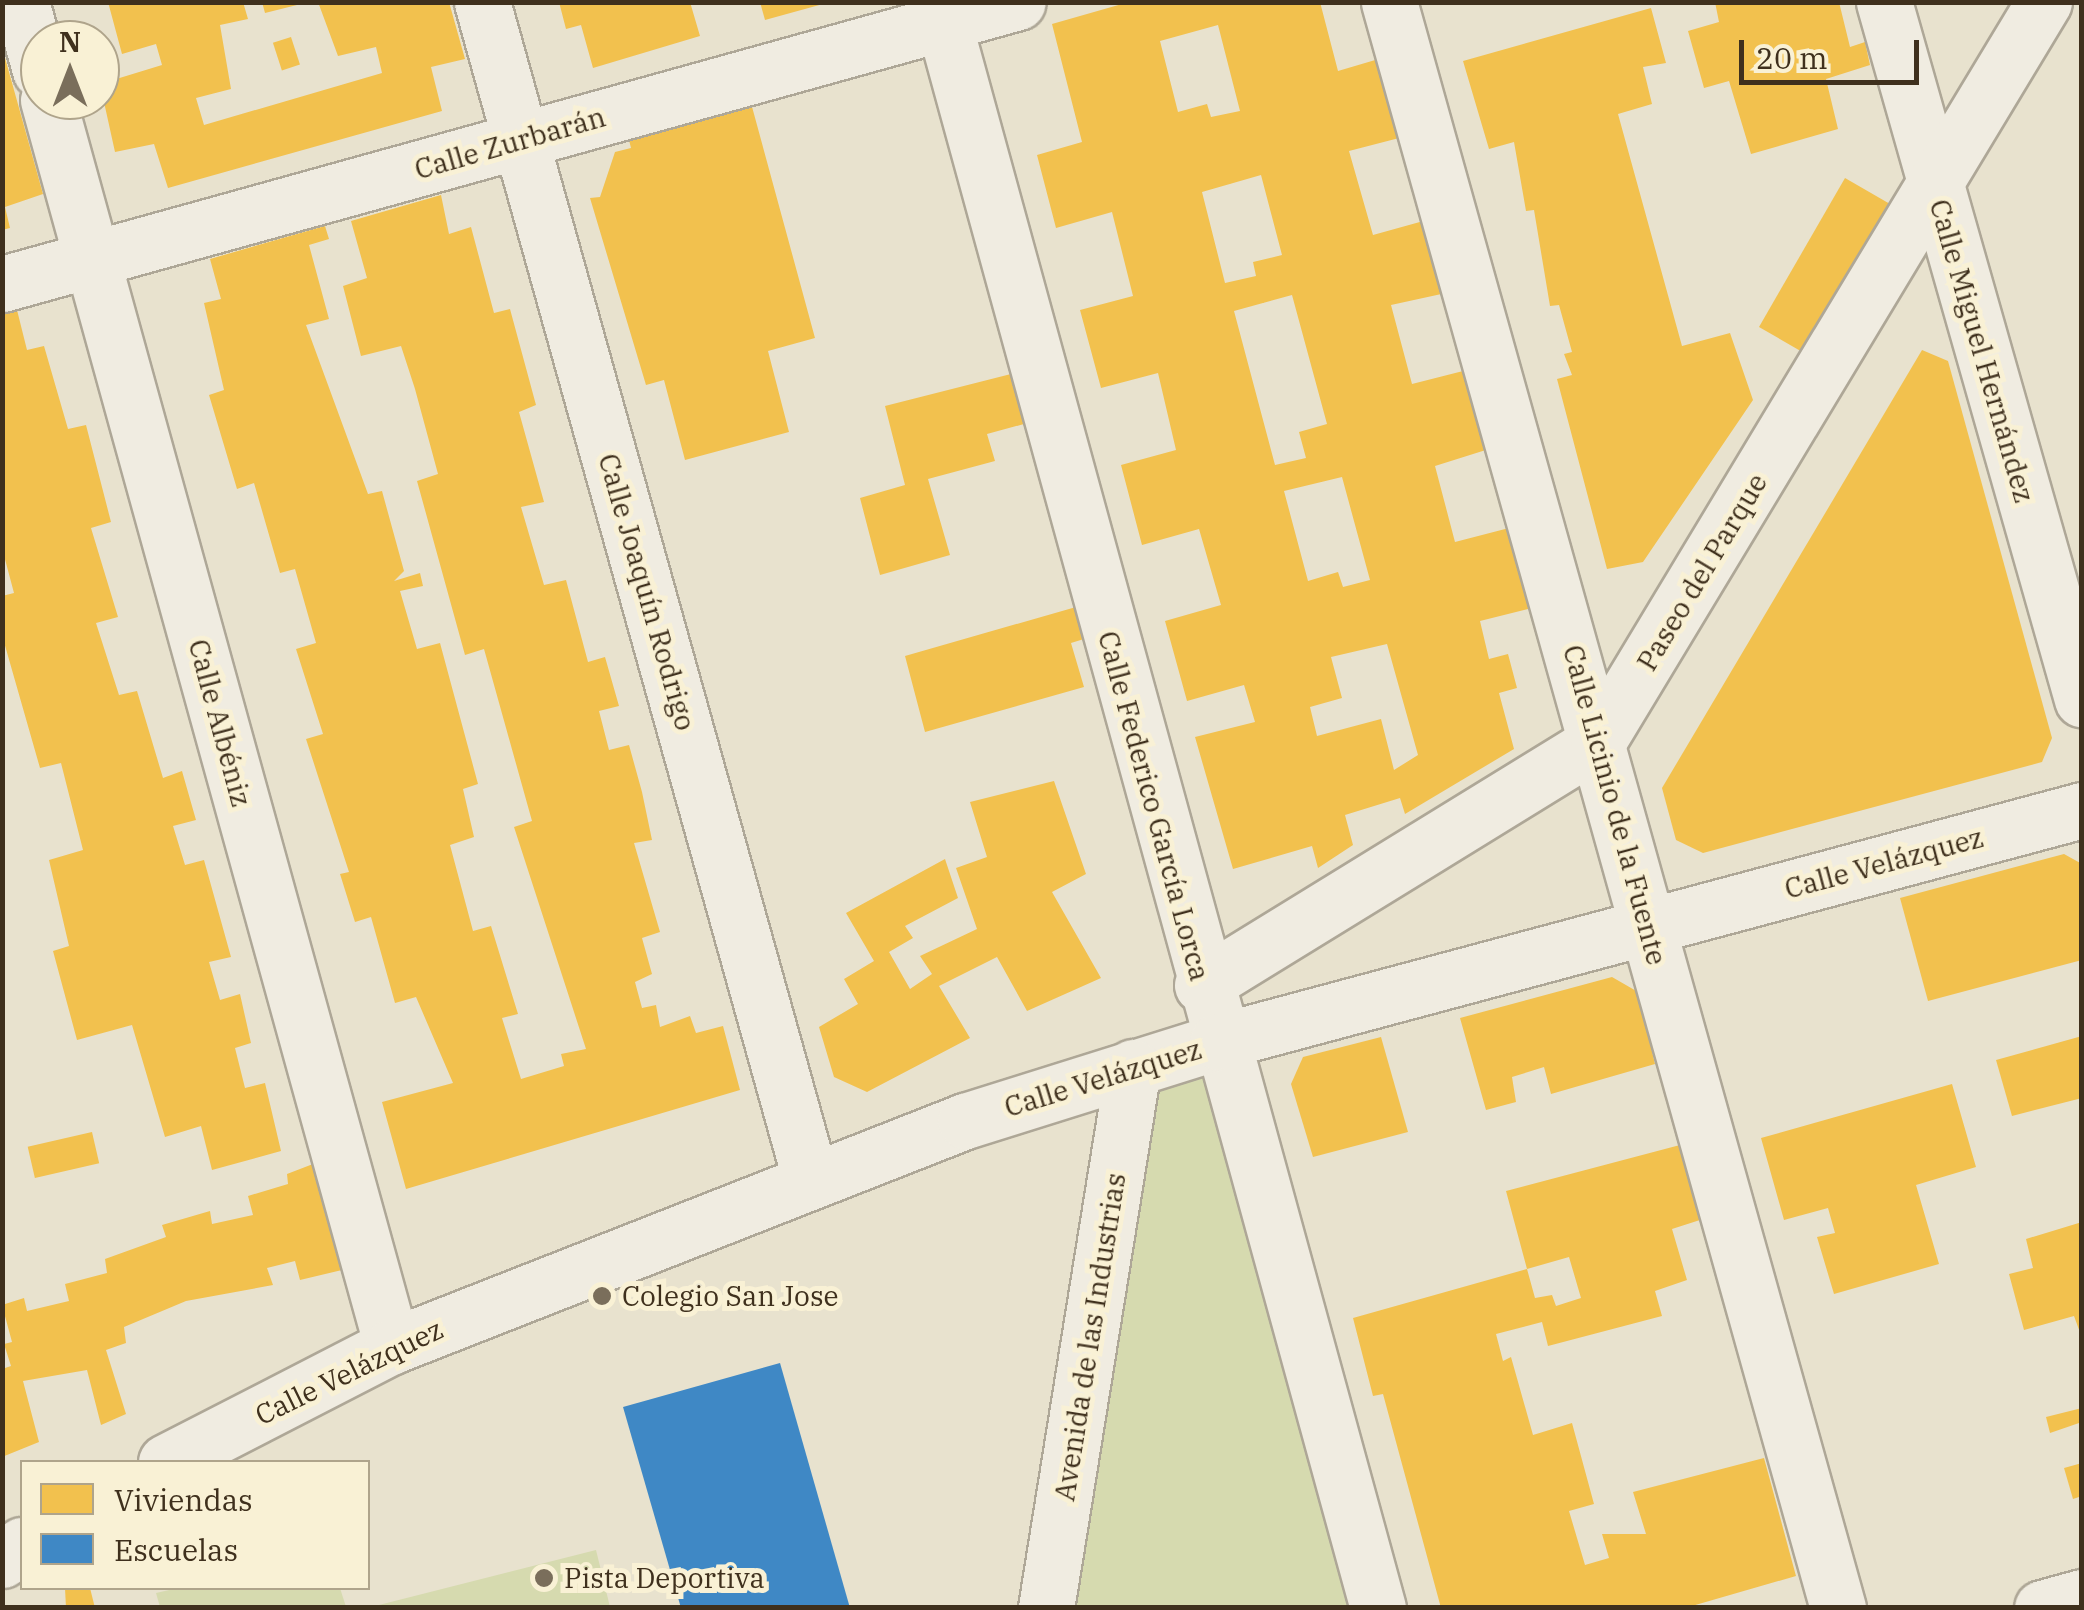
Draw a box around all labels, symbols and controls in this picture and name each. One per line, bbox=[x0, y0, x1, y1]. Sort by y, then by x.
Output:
north arrow bbox=[20, 20, 120, 120]
scale bar bbox=[1744, 20, 1924, 82]
text: N bbox=[59, 23, 81, 60]
text: 20 m bbox=[1756, 38, 1828, 77]
street label: Calle Zurbarán bbox=[411, 100, 609, 186]
street label: Calle Miguel Hernández bbox=[1923, 196, 2041, 506]
street label: Calle Joaquín Rodrigo bbox=[591, 450, 703, 734]
street label: Paseo del Parque bbox=[1630, 467, 1774, 677]
street label: Calle Federico García Lorca bbox=[1091, 628, 1217, 984]
street label: Calle Albéniz bbox=[182, 636, 258, 810]
street label: Calle Licinio de la Fuente bbox=[1556, 641, 1674, 969]
street label: Calle Velázquez bbox=[1781, 820, 1987, 906]
street label: Calle Velázquez bbox=[1000, 1032, 1206, 1124]
street label: Avenida de las Industrias bbox=[1047, 1171, 1133, 1503]
place label: Colegio San Jose bbox=[622, 1279, 839, 1313]
marker: Colegio San Jose bbox=[591, 1285, 613, 1307]
street label: Calle Velázquez bbox=[250, 1312, 448, 1432]
legend bbox=[20, 1460, 370, 1590]
text: Viviendas bbox=[114, 1480, 253, 1519]
text: Escuelas bbox=[114, 1530, 238, 1569]
place label: Pista Deportiva bbox=[564, 1561, 765, 1595]
marker: Pista Deportiva bbox=[533, 1567, 555, 1589]

